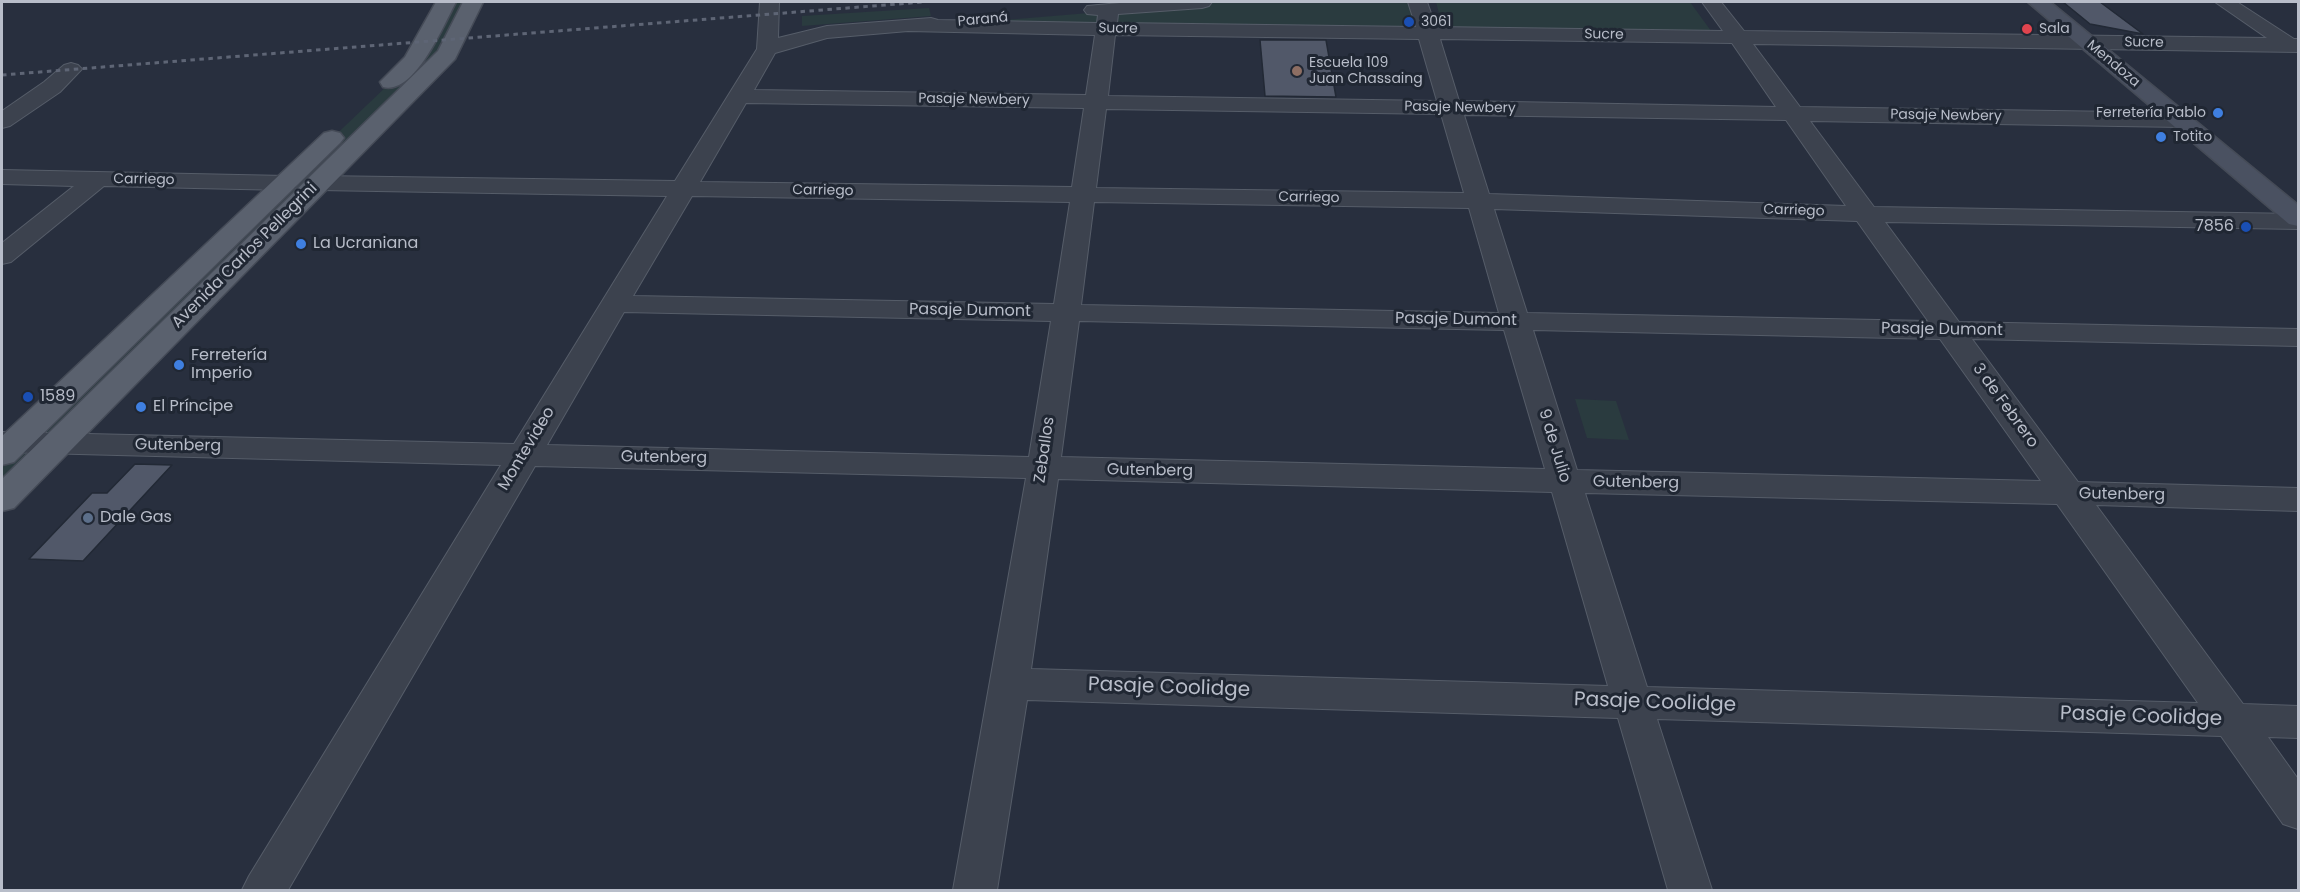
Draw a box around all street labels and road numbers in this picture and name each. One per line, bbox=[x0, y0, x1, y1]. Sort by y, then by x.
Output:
street label: Paraná bbox=[957, 9, 1009, 31]
street label: Sucre bbox=[1098, 20, 1138, 38]
street label: Sucre bbox=[1584, 26, 1624, 44]
street label: Sucre bbox=[2124, 34, 2164, 52]
street label: Mendoza bbox=[2083, 37, 2143, 91]
street label: Pasaje Newbery bbox=[918, 91, 1030, 109]
street label: Pasaje Newbery bbox=[1404, 99, 1516, 117]
street label: Pasaje Newbery bbox=[1890, 107, 2002, 125]
street label: Carriego bbox=[113, 171, 175, 189]
street label: Avenida Carlos Pellegrini bbox=[168, 179, 322, 333]
street label: Carriego bbox=[792, 182, 854, 200]
street label: Carriego bbox=[1278, 189, 1340, 207]
street label: Carriego bbox=[1763, 202, 1825, 220]
street label: Pasaje Dumont bbox=[909, 300, 1031, 322]
street label: Pasaje Dumont bbox=[1395, 309, 1517, 331]
street label: Pasaje Dumont bbox=[1881, 319, 2003, 341]
street label: 3 de Febrero bbox=[1968, 360, 2042, 452]
street label: Montevideo bbox=[495, 404, 559, 494]
street label: 9 de Julio bbox=[1534, 407, 1574, 485]
street label: Zeballos bbox=[1031, 416, 1059, 484]
street label: Gutenberg bbox=[135, 436, 221, 456]
street label: Gutenberg bbox=[621, 448, 707, 468]
street label: Gutenberg bbox=[1107, 461, 1193, 481]
street label: Gutenberg bbox=[1593, 473, 1679, 493]
street label: Gutenberg bbox=[2079, 485, 2165, 505]
street label: Pasaje Coolidge bbox=[1088, 673, 1250, 703]
street label: Pasaje Coolidge bbox=[1574, 688, 1736, 718]
street label: Pasaje Coolidge bbox=[2060, 702, 2222, 732]

